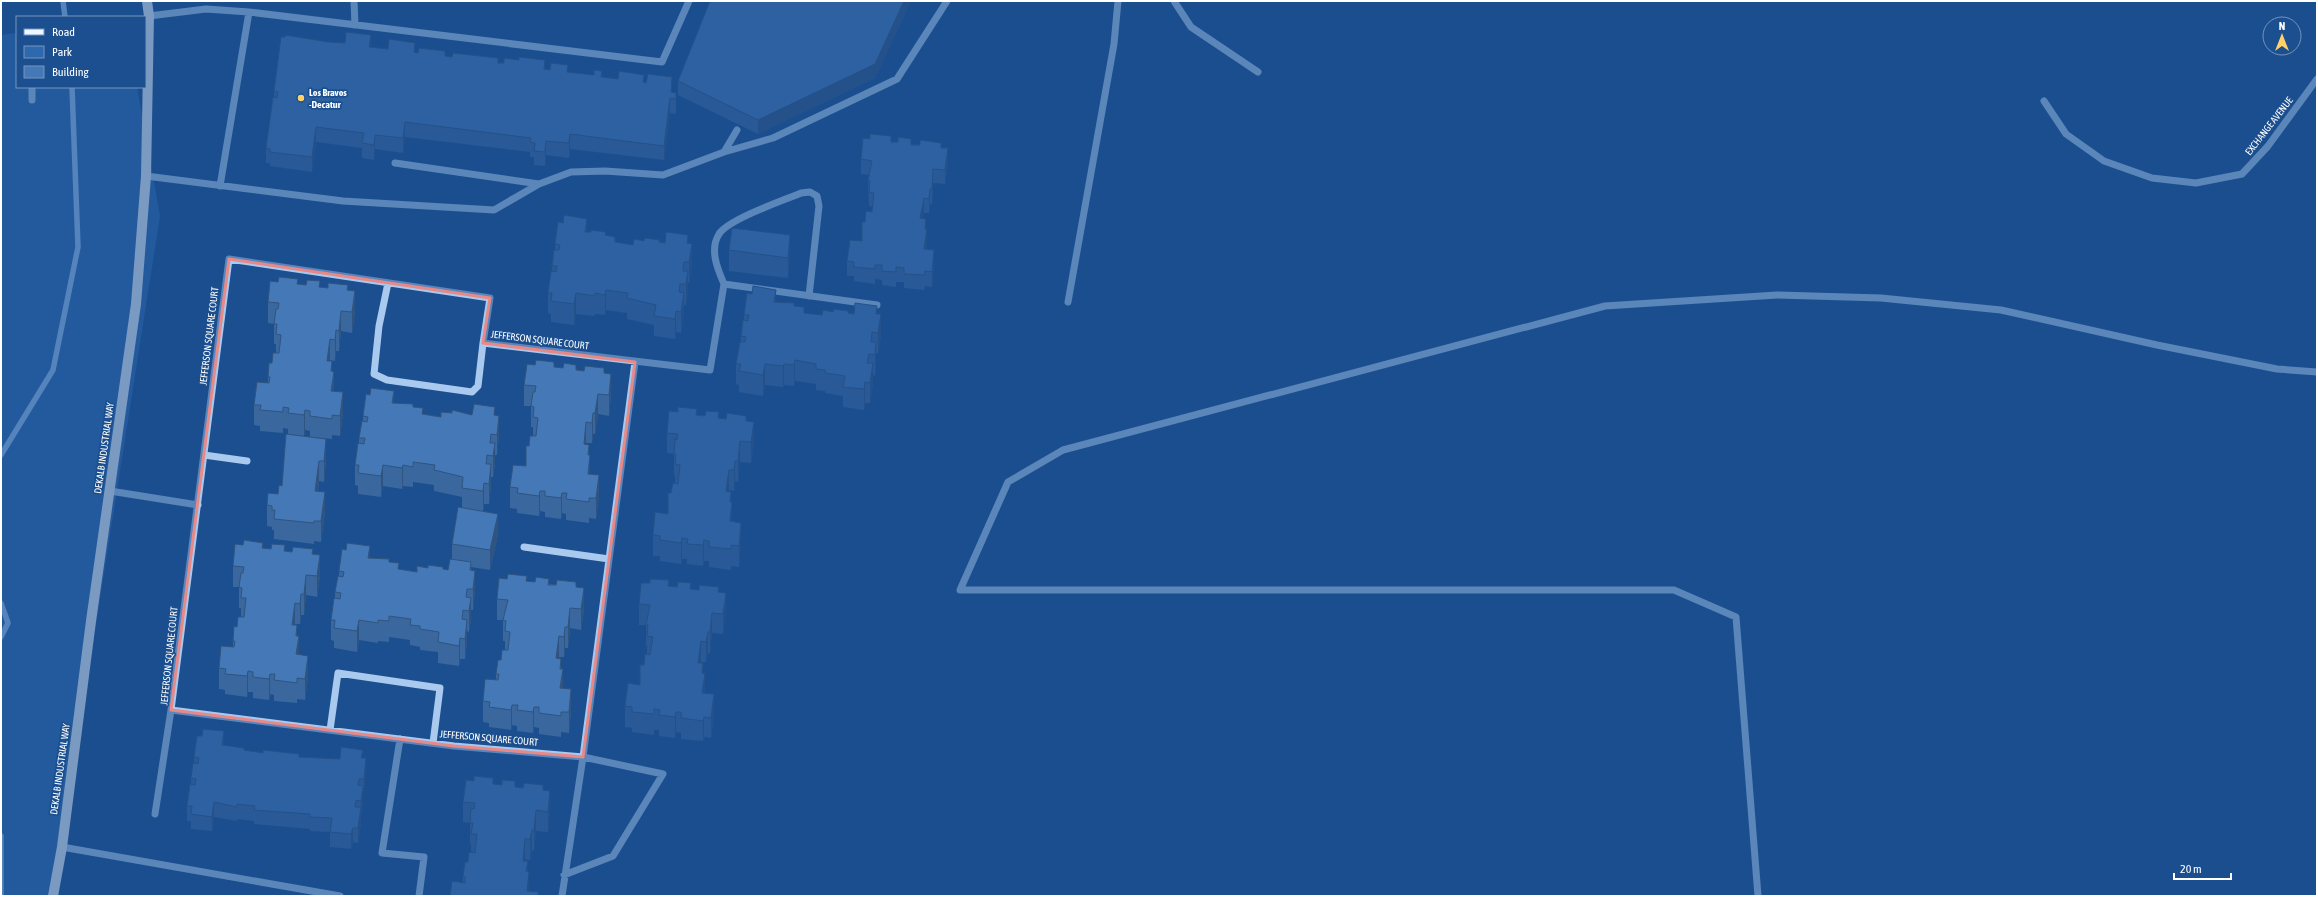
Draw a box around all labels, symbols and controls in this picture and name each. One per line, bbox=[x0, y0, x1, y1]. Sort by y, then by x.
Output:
legend bbox=[16, 16, 146, 88]
north arrow bbox=[2262, 16, 2302, 56]
text: N bbox=[2279, 20, 2285, 32]
text: Road bbox=[52, 25, 75, 39]
text: Park bbox=[52, 45, 73, 59]
text: Building bbox=[52, 65, 90, 79]
place label: Los Bravos -Decatur bbox=[309, 87, 347, 110]
marker: Los Bravos -Decatur bbox=[296, 93, 306, 103]
street label: EXCHANGE AVENUE bbox=[2243, 94, 2296, 157]
street label: JEFFERSON SQUARE COURT bbox=[198, 286, 221, 386]
street label: JEFFERSON SQUARE COURT bbox=[490, 329, 590, 352]
street label: DEKALB INDUSTRIAL WAY bbox=[92, 401, 116, 494]
street label: JEFFERSON SQUARE COURT bbox=[158, 606, 180, 706]
street label: DEKALB INDUSTRIAL WAY bbox=[48, 722, 72, 815]
street label: JEFFERSON SQUARE COURT bbox=[439, 728, 539, 748]
scale bar bbox=[2174, 855, 2231, 881]
text: 20 m bbox=[2180, 862, 2202, 876]

